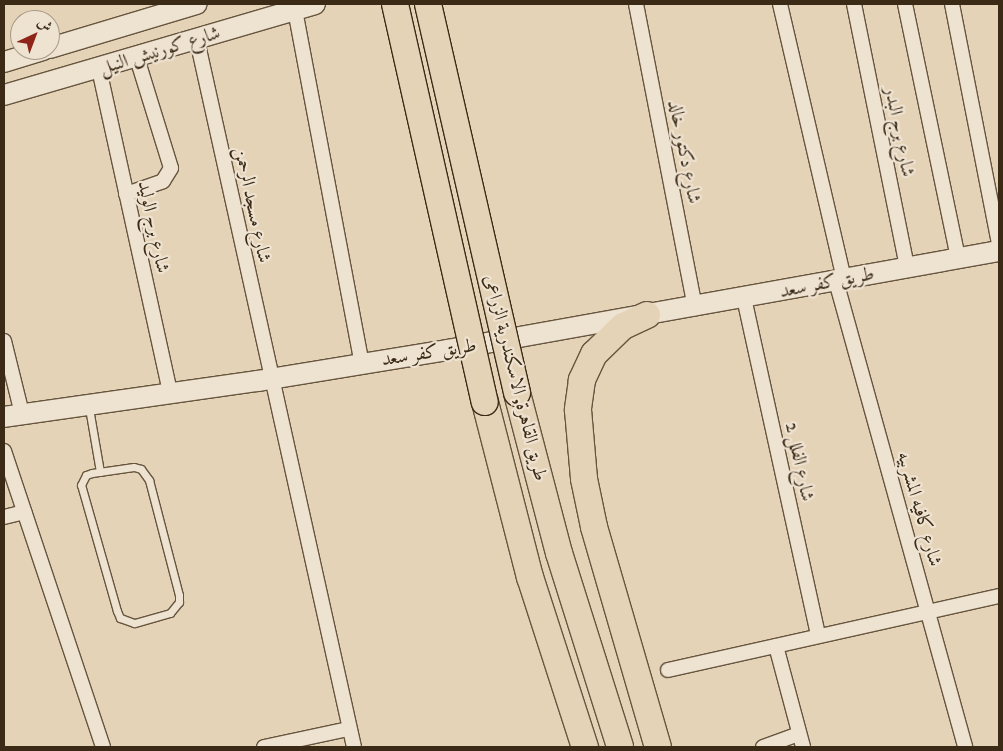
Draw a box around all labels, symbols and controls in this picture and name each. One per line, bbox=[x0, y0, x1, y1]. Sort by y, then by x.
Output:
north arrow bbox=[10, 10, 60, 60]
text: ش bbox=[33, 13, 56, 36]
street label: شارع كورنيش النيل bbox=[97, 22, 223, 80]
street label: شارع برج البدر bbox=[879, 85, 919, 179]
street label: شارع دكتور خالد bbox=[663, 98, 705, 206]
street label: شارع مسجد الرحمن bbox=[229, 145, 275, 265]
street label: شارع برج الوليد bbox=[132, 179, 174, 275]
street label: طريق كفر سعد bbox=[778, 263, 876, 303]
street label: طريق القاهرة, الاسكندرية الزراعى bbox=[478, 273, 552, 483]
street label: طريق كفر سعد bbox=[380, 334, 478, 372]
street label: شارع الفلل 2 bbox=[780, 420, 818, 504]
street label: شارع كافيه المشربيه bbox=[892, 449, 946, 569]

